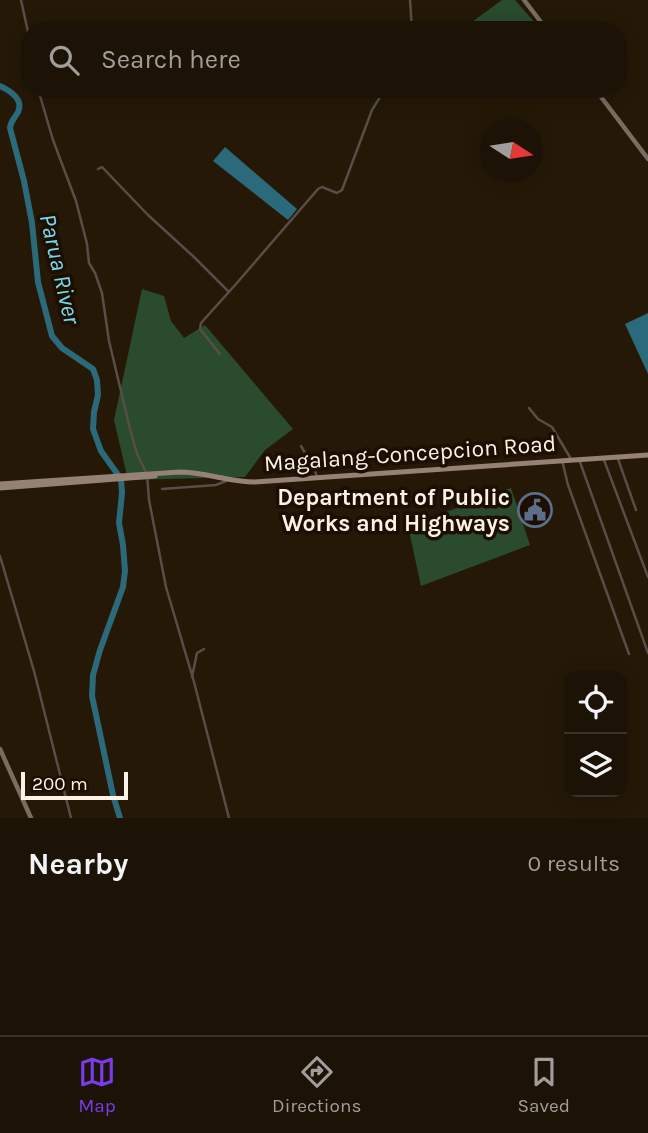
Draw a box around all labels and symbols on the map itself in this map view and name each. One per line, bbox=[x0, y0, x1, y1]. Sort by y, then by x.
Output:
north arrow bbox=[480, 119, 543, 182]
water label: Parua River bbox=[34, 211, 86, 328]
street label: Magalang-Concepcion Road bbox=[263, 430, 557, 477]
place label: Department of Public Works and Highways bbox=[277, 484, 510, 537]
public building icon: Department of Public Works and Highways bbox=[516, 491, 554, 529]
scale bar bbox=[21, 769, 128, 801]

